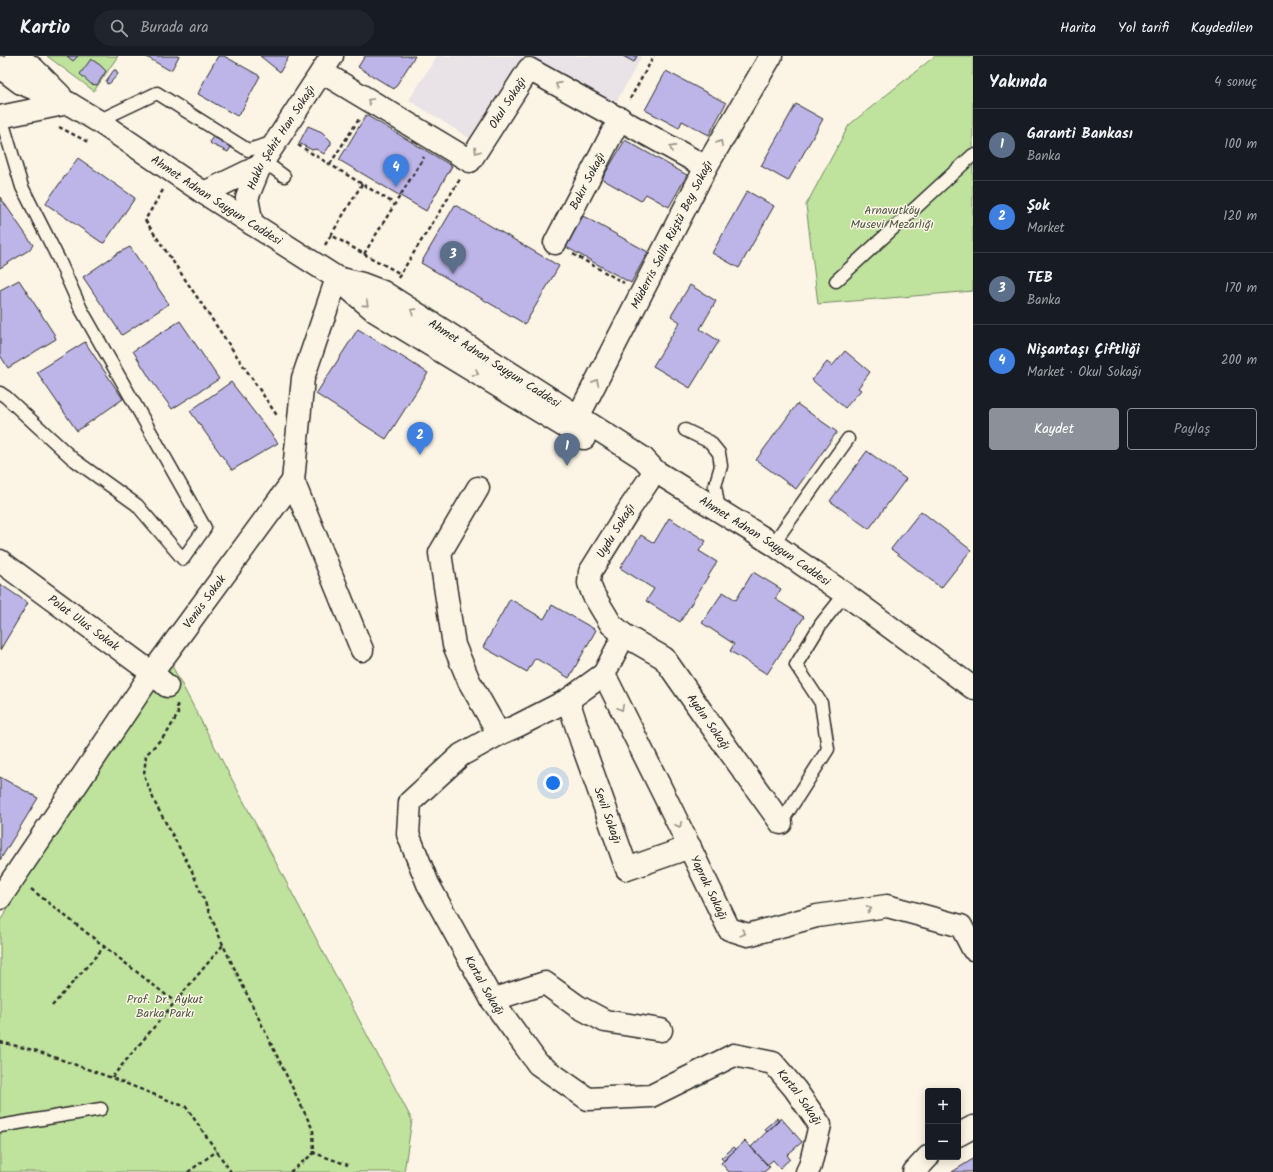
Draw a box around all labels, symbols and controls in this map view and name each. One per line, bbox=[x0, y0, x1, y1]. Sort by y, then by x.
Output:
search box bbox=[94, 10, 374, 46]
text: Kartio bbox=[20, 13, 70, 43]
text: Burada ara bbox=[140, 16, 209, 40]
icon: search bbox=[108, 17, 130, 39]
text: Harita bbox=[1060, 17, 1096, 39]
text: Yol tarifi bbox=[1118, 17, 1169, 39]
text: Kaydedilen bbox=[1191, 17, 1253, 39]
text: Yakında bbox=[989, 69, 1047, 96]
text: 4 sonuç bbox=[1214, 72, 1257, 93]
street label: Okul Sokağı bbox=[484, 73, 531, 132]
street label: Hakkı Şehit Han Sokağı bbox=[242, 81, 320, 193]
one-way arrow bbox=[555, 82, 563, 90]
one-way arrow bbox=[367, 98, 374, 106]
text: Garanti Bankası bbox=[1027, 122, 1133, 146]
text: 1 bbox=[1000, 134, 1004, 155]
text: 100 m bbox=[1224, 134, 1257, 155]
one-way arrow bbox=[716, 140, 723, 147]
one-way arrow bbox=[669, 145, 676, 153]
one-way arrow bbox=[475, 146, 482, 153]
text: Banka bbox=[1027, 146, 1061, 167]
street label: Bakır Sokağı bbox=[564, 149, 610, 213]
street label: Ahmet Adnan Saygun Caddesi bbox=[147, 150, 287, 251]
pin: 4 bbox=[383, 154, 409, 187]
street label: Müderris Salih Rüştü Bey Sokağı bbox=[625, 156, 718, 312]
text: Şok bbox=[1027, 194, 1049, 218]
park label: Arnavutköy Musevi Mezarlığı bbox=[850, 201, 934, 234]
text: 2 bbox=[998, 206, 1006, 227]
text: 120 m bbox=[1223, 206, 1257, 227]
text: Market bbox=[1027, 218, 1065, 239]
pin: 3 bbox=[440, 241, 466, 274]
text: TEB bbox=[1027, 266, 1053, 290]
text: 3 bbox=[998, 278, 1006, 299]
text: 170 m bbox=[1225, 278, 1257, 299]
text: Banka bbox=[1027, 290, 1061, 311]
one-way arrow bbox=[361, 299, 369, 306]
one-way arrow bbox=[410, 308, 417, 316]
street label: Ahmet Adnan Saygun Caddesi bbox=[425, 314, 565, 413]
text: Nişantaşı Çiftliği bbox=[1027, 338, 1140, 362]
text: 4 bbox=[998, 350, 1006, 371]
text: 200 m bbox=[1221, 350, 1257, 371]
text: Market · Okul Sokağı bbox=[1027, 362, 1141, 383]
one-way arrow bbox=[472, 368, 479, 375]
one-way arrow bbox=[591, 379, 599, 387]
button: Kaydet bbox=[989, 408, 1119, 450]
button: Paylaş bbox=[1127, 408, 1257, 450]
pin: 2 bbox=[407, 422, 433, 455]
pin: 1 bbox=[554, 433, 580, 466]
street label: Ahmet Adnan Saygun Caddesi bbox=[696, 491, 835, 591]
street label: Uydu Sokağı bbox=[592, 500, 640, 562]
street label: Venüs Sokak bbox=[178, 571, 231, 633]
street label: Polat Ulus Sokak bbox=[44, 590, 124, 656]
street label: Aydın Sokağı bbox=[682, 690, 735, 754]
one-way arrow bbox=[616, 704, 624, 712]
your location bbox=[543, 773, 563, 793]
street label: Sevil Sokağı bbox=[589, 784, 627, 846]
one-way arrow bbox=[674, 821, 682, 828]
street label: Yaprak Sokağı bbox=[685, 852, 733, 923]
one-way arrow bbox=[866, 905, 872, 914]
one-way arrow bbox=[739, 928, 746, 937]
street label: Kartal Sokağı bbox=[460, 952, 510, 1019]
park label: Prof. Dr. Aykut Barka Parkı bbox=[127, 990, 204, 1023]
street label: Kartal Sokağı bbox=[772, 1065, 827, 1129]
map controls bbox=[925, 1088, 961, 1160]
button: + bbox=[925, 1088, 961, 1124]
button: − bbox=[925, 1124, 961, 1160]

